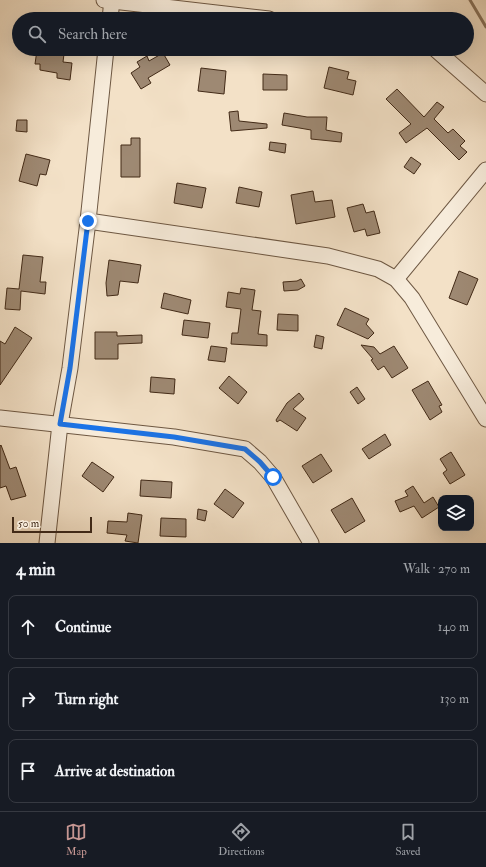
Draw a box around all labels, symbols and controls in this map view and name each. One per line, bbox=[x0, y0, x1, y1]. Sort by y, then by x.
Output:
search box bbox=[12, 12, 474, 56]
icon: search bbox=[26, 23, 48, 45]
text: Search here bbox=[58, 25, 127, 44]
route end bbox=[79, 212, 97, 230]
route start bbox=[264, 468, 282, 486]
map controls bbox=[438, 495, 474, 531]
button: layers bbox=[438, 495, 474, 531]
scale bar bbox=[12, 515, 92, 534]
text: 50 m bbox=[18, 517, 39, 530]
text: 4 min bbox=[16, 559, 55, 580]
text: Walk · 270 m bbox=[403, 561, 470, 577]
icon: ahead bbox=[17, 616, 39, 638]
text: Continue bbox=[55, 618, 111, 637]
text: 140 m bbox=[438, 619, 469, 635]
icon: right bbox=[17, 688, 39, 710]
text: Turn right bbox=[55, 690, 118, 709]
text: 130 m bbox=[440, 691, 469, 707]
icon: arrive bbox=[17, 760, 39, 782]
text: Arrive at destination bbox=[55, 762, 175, 781]
tab: Map bbox=[65, 821, 87, 858]
tab: Directions bbox=[218, 821, 265, 858]
tab: Saved bbox=[395, 821, 421, 858]

